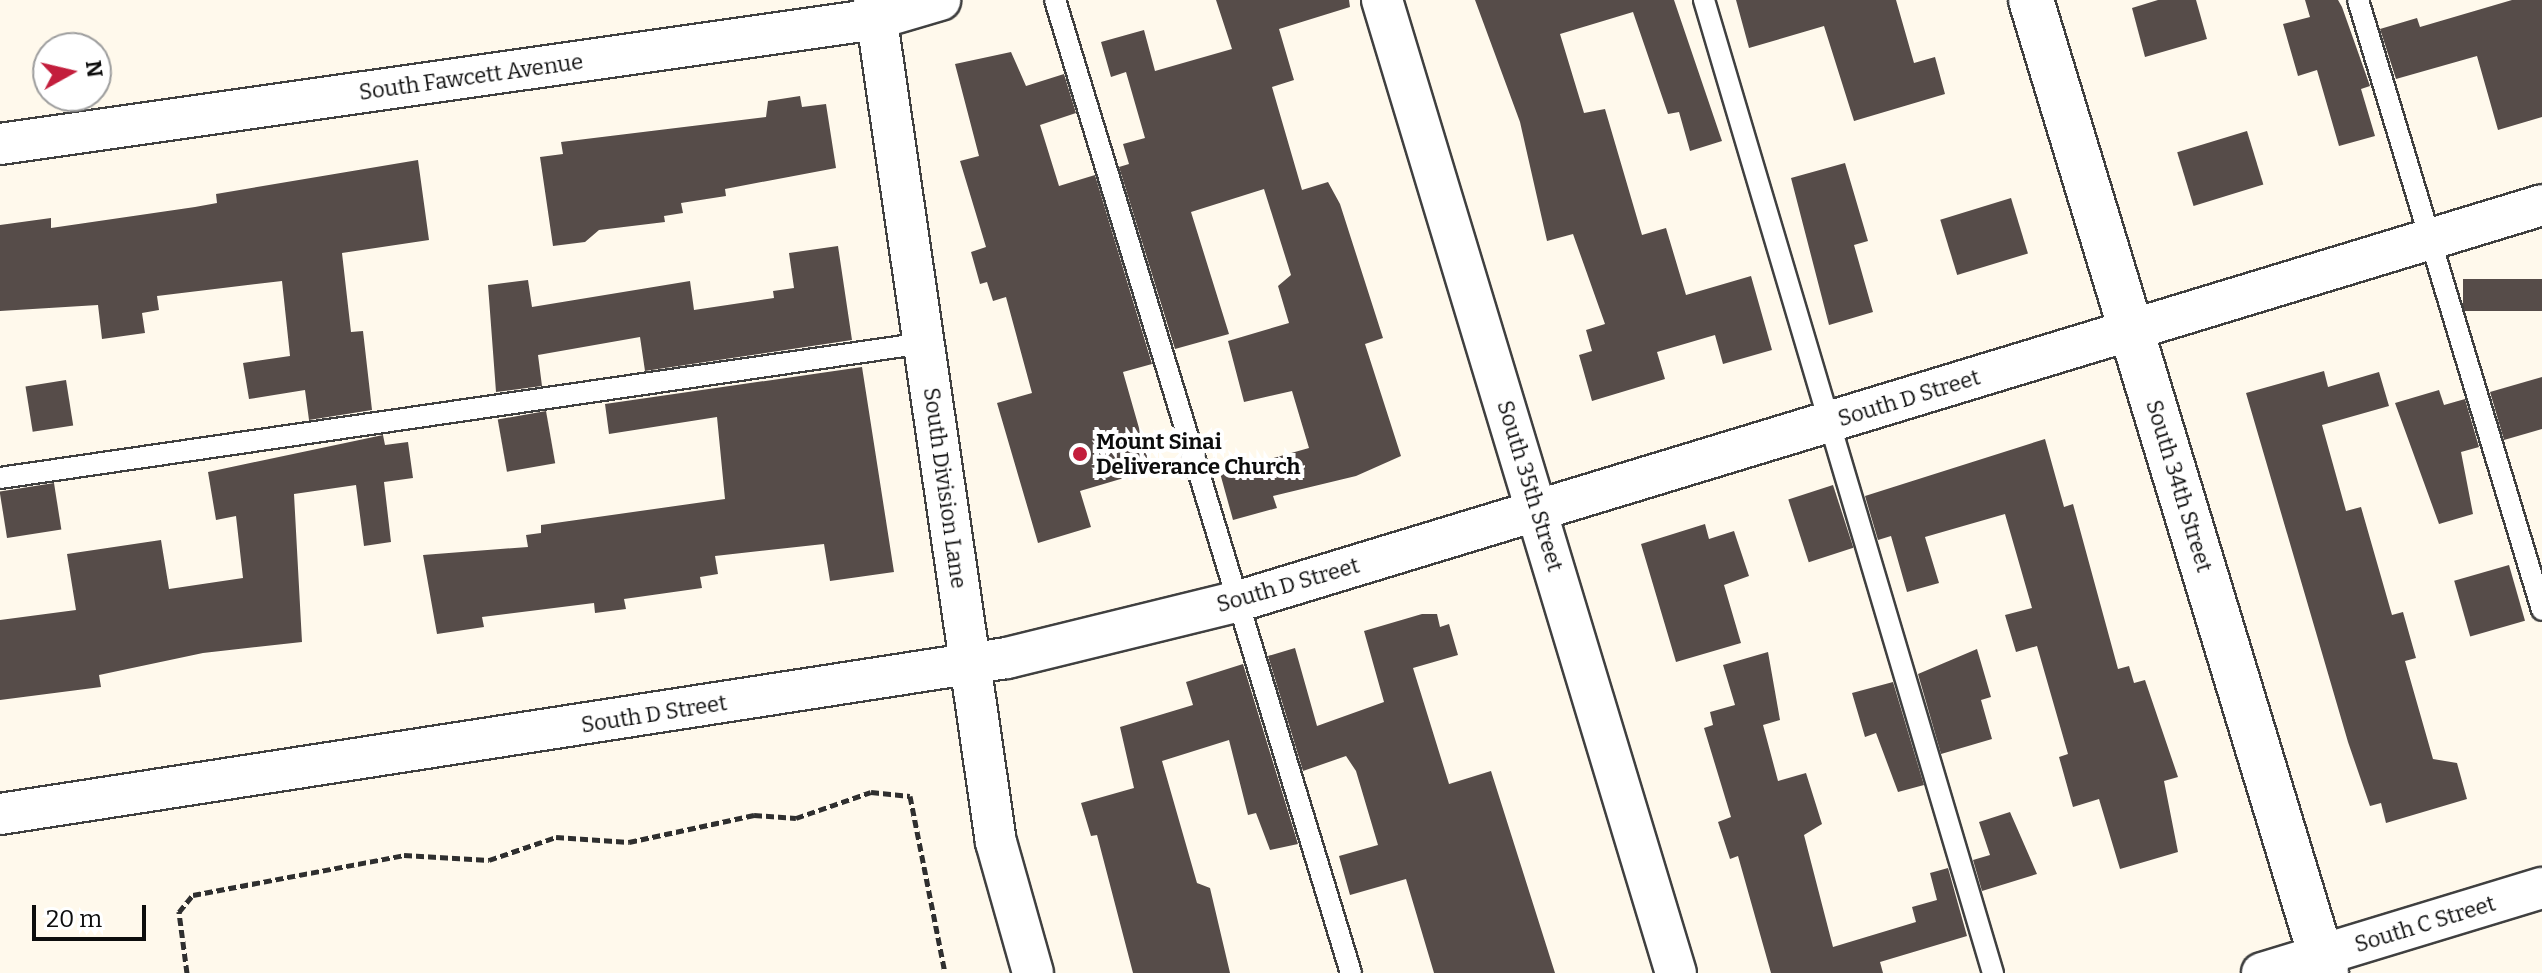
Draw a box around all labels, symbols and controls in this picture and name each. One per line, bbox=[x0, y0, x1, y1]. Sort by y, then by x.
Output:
north arrow bbox=[32, 32, 112, 112]
street label: South Fawcett Avenue bbox=[357, 48, 585, 106]
text: N bbox=[80, 59, 109, 79]
street label: South D Street bbox=[1835, 364, 1983, 432]
street label: South Division Lane bbox=[918, 386, 972, 590]
street label: South 35th Street bbox=[1491, 397, 1569, 575]
street label: South 34th Street bbox=[2140, 397, 2218, 575]
place label: Mount Sinai Deliverance Church bbox=[1096, 428, 1301, 480]
marker: Mount Sinai Deliverance Church bbox=[1071, 445, 1089, 463]
street label: South D Street bbox=[1214, 552, 1362, 618]
street label: South D Street bbox=[579, 689, 729, 739]
scale bar bbox=[36, 889, 150, 939]
street label: South C Street bbox=[2351, 890, 2499, 958]
text: 20 m bbox=[46, 905, 102, 933]

